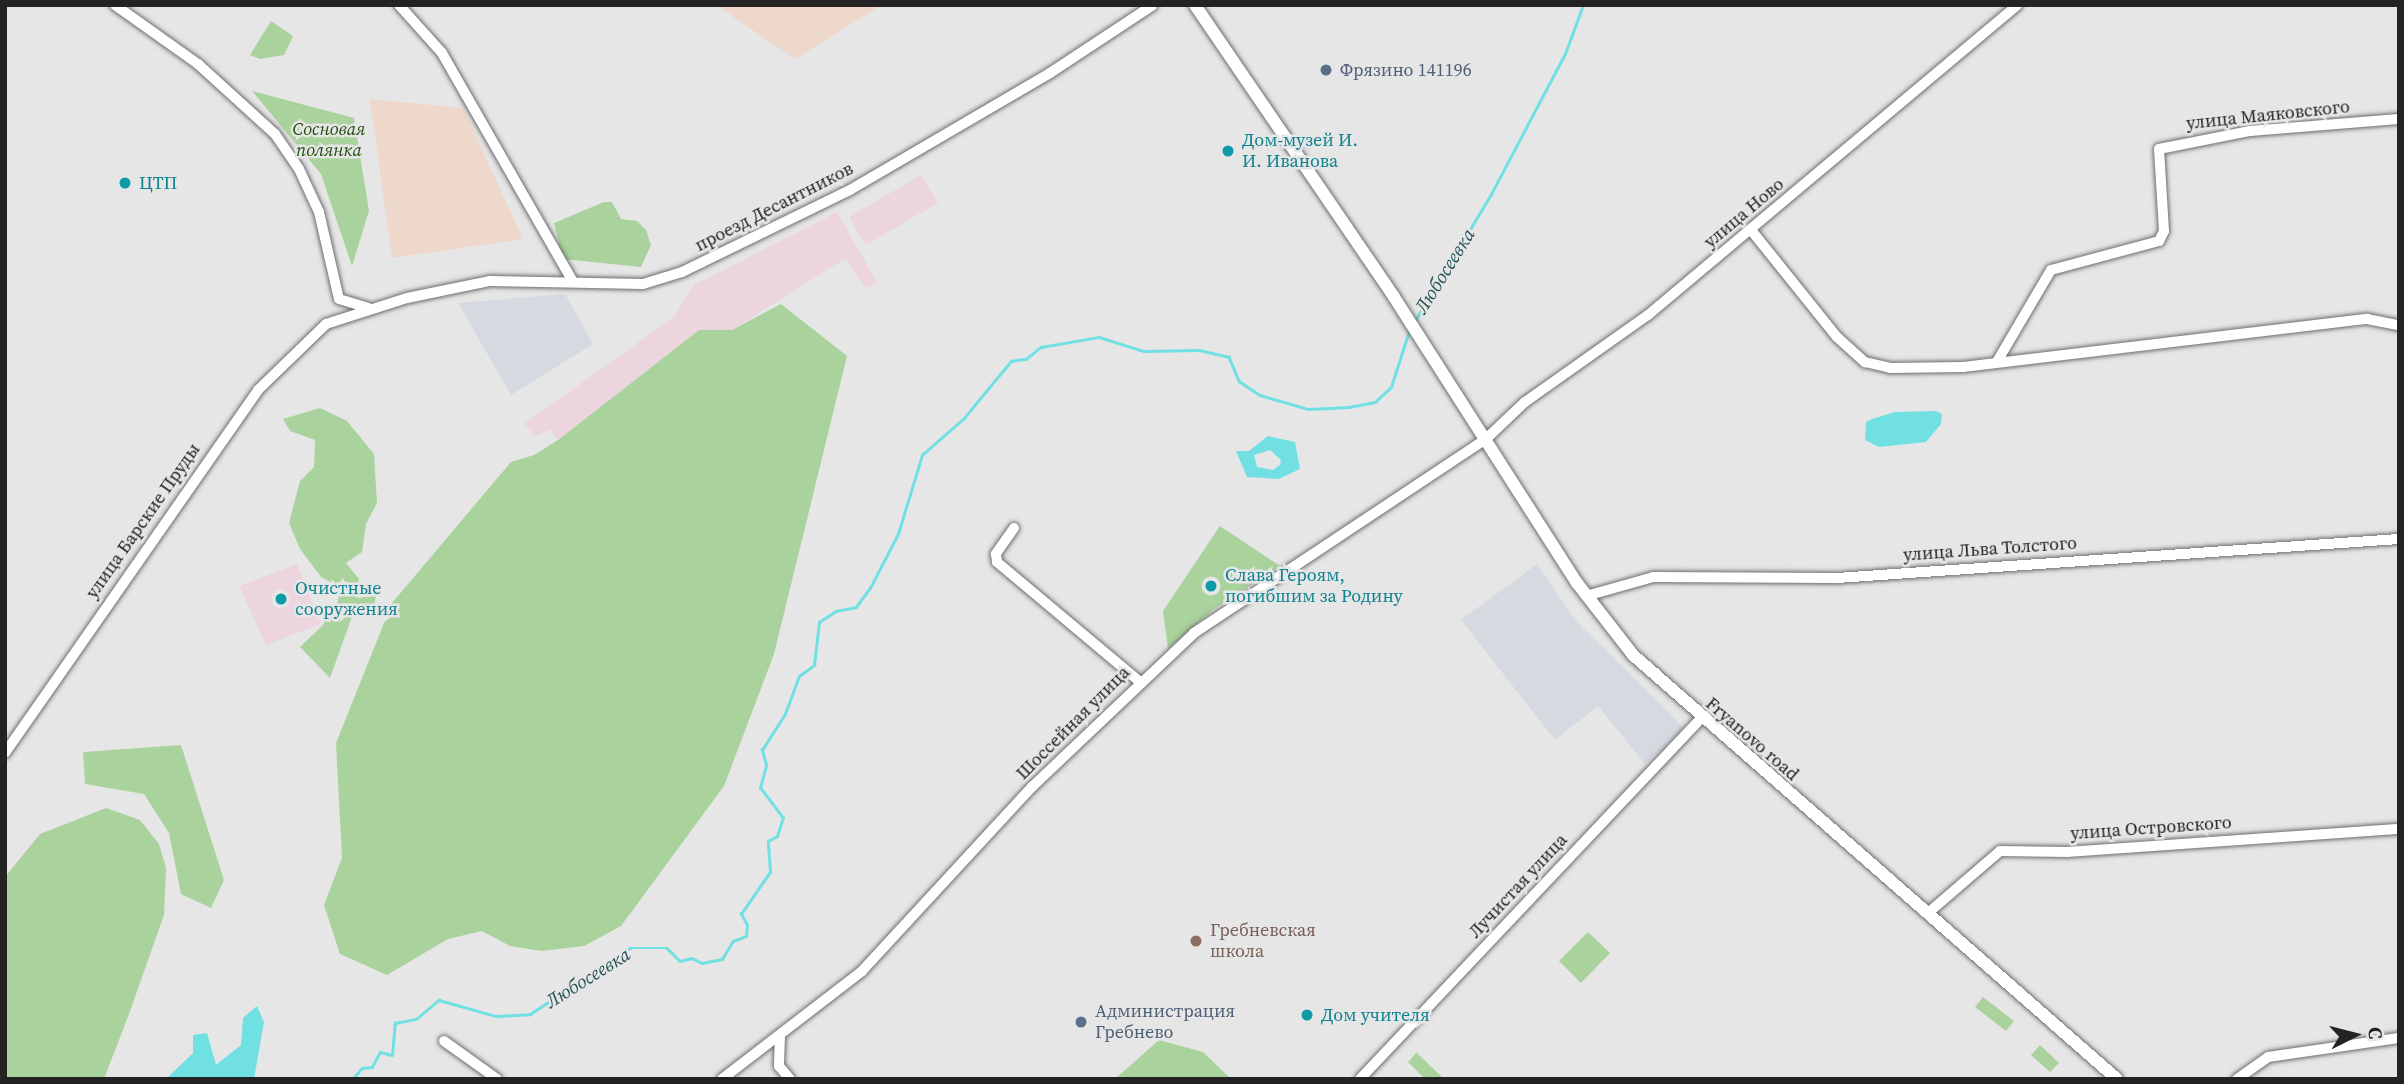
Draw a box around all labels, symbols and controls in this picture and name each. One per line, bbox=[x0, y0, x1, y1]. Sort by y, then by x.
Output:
place label: Фрязино 141196 bbox=[1340, 59, 1472, 81]
marker: Фрязино 141196 bbox=[1318, 62, 1334, 78]
street label: улица Маяковского bbox=[2185, 96, 2351, 134]
park label: Сосновая полянка bbox=[293, 119, 365, 162]
place label: Дом-музей И. И. Иванова bbox=[1242, 130, 1358, 172]
marker: Дом-музей И. И. Иванова bbox=[1220, 143, 1236, 159]
street label: проезд Десантников bbox=[691, 158, 857, 256]
place label: ЦТП bbox=[139, 172, 177, 194]
street label: улица Ново bbox=[1700, 173, 1788, 253]
marker: ЦТП bbox=[117, 175, 133, 191]
water label: Любосеевка bbox=[1410, 224, 1480, 318]
street label: улица Барские Пруды bbox=[81, 439, 205, 603]
street label: улица Льва Толстого bbox=[1902, 532, 2078, 566]
place label: Слава Героям, погибшим за Родину bbox=[1225, 565, 1403, 608]
place label: Очистные сооружения bbox=[295, 578, 398, 620]
marker: Слава Героям, погибшим за Родину bbox=[1203, 578, 1219, 594]
marker: Очистные сооружения bbox=[273, 591, 289, 607]
street label: Шоссейная улица bbox=[1012, 662, 1134, 784]
street label: Fryanovo road bbox=[1701, 693, 1803, 785]
street label: улица Островского bbox=[2070, 812, 2232, 844]
street label: Лучистая улица bbox=[1464, 829, 1572, 943]
place label: Гребневская школа bbox=[1210, 920, 1316, 962]
marker: Гребневская школа bbox=[1188, 933, 1204, 949]
water label: Любосеевка bbox=[541, 943, 635, 1013]
north arrow bbox=[2320, 1000, 2390, 1070]
place label: Администрация Гребнево bbox=[1095, 1001, 1235, 1044]
place label: Дом учителя bbox=[1321, 1004, 1430, 1026]
marker: Дом учителя bbox=[1299, 1007, 1315, 1023]
marker: Администрация Гребнево bbox=[1073, 1014, 1089, 1030]
text: С bbox=[2362, 1026, 2389, 1040]

